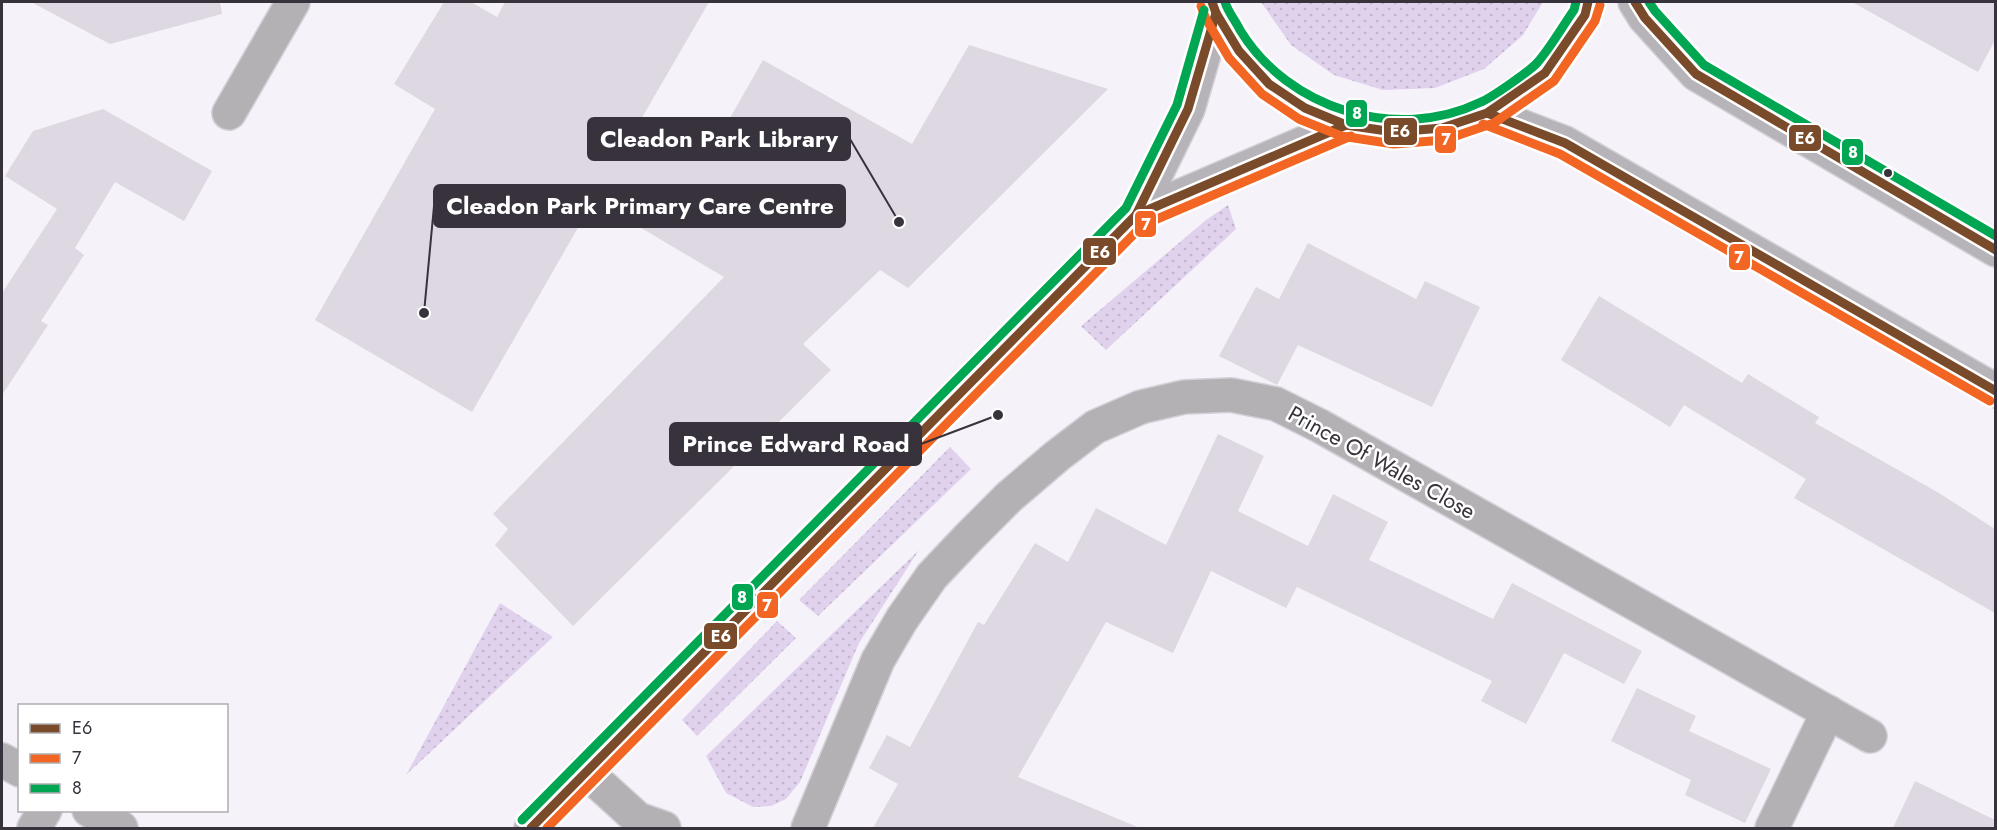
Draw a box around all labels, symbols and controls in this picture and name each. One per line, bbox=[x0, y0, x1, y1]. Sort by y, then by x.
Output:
line badge: 8 bbox=[1345, 99, 1368, 128]
text: 8 bbox=[1352, 102, 1362, 125]
line badge: E6 bbox=[1383, 117, 1418, 146]
callout: Cleadon Park Library bbox=[588, 118, 850, 160]
text: E6 bbox=[1390, 120, 1410, 143]
text: Cleadon Park Library bbox=[600, 121, 839, 156]
line badge: E6 bbox=[1788, 124, 1822, 152]
line badge: 7 bbox=[1434, 125, 1457, 154]
text: E6 bbox=[1795, 127, 1815, 150]
text: 7 bbox=[1441, 128, 1451, 151]
line badge: 8 bbox=[1841, 138, 1864, 166]
text: 8 bbox=[1848, 141, 1858, 164]
unlabelled marker bbox=[1882, 167, 1894, 179]
callout: Cleadon Park Primary Care Centre bbox=[434, 185, 845, 227]
text: Cleadon Park Primary Care Centre bbox=[446, 188, 834, 223]
line badge: 7 bbox=[1134, 210, 1157, 238]
text: 7 bbox=[1141, 213, 1151, 236]
line badge: E6 bbox=[1082, 237, 1117, 266]
text: E6 bbox=[1090, 241, 1110, 264]
line badge: 7 bbox=[1728, 243, 1751, 271]
text: 7 bbox=[1734, 246, 1744, 269]
street label: Prince Of Wales Close bbox=[1283, 397, 1481, 527]
callout: Prince Edward Road bbox=[670, 423, 921, 465]
text: Prince Edward Road bbox=[682, 426, 910, 461]
line badge: 8 bbox=[731, 583, 754, 611]
text: 8 bbox=[737, 586, 747, 609]
line badge: 7 bbox=[756, 591, 779, 619]
text: 7 bbox=[762, 594, 772, 617]
line badge: E6 bbox=[703, 622, 738, 650]
text: E6 bbox=[711, 625, 731, 648]
legend bbox=[18, 704, 228, 812]
text: E6 bbox=[72, 715, 92, 741]
text: 7 bbox=[72, 745, 82, 771]
text: 8 bbox=[72, 775, 82, 801]

